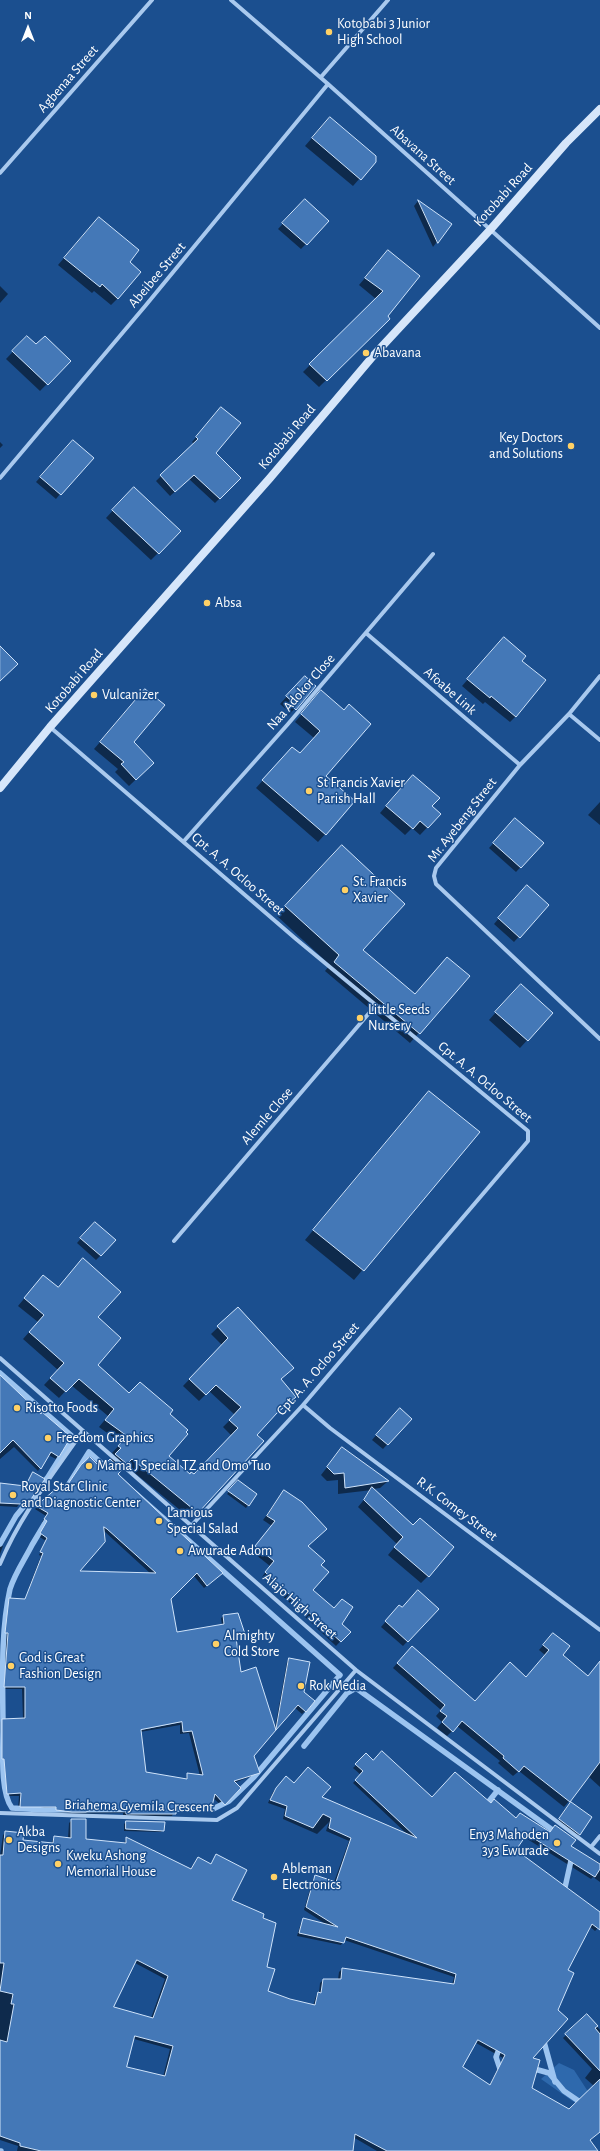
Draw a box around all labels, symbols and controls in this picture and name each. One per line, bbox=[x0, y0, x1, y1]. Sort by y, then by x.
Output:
north arrow bbox=[8, 8, 48, 48]
text: N bbox=[24, 10, 32, 21]
place label: Kotobabi 3 Junior High School bbox=[337, 16, 430, 48]
marker: Kotobabi 3 Junior High School bbox=[324, 27, 334, 37]
street label: Agbenaa Street bbox=[34, 42, 102, 116]
street label: Abavana Street bbox=[387, 121, 459, 189]
street label: Kotobabi Road bbox=[470, 160, 536, 230]
street label: Abeibee Street bbox=[125, 239, 189, 311]
place label: Abavana bbox=[374, 345, 421, 361]
marker: Abavana bbox=[361, 348, 371, 358]
street label: Kotobabi Road bbox=[255, 401, 319, 473]
place label: Key Doctors and Solutions bbox=[489, 430, 563, 462]
marker: Key Doctors and Solutions bbox=[566, 441, 576, 451]
place label: Absa bbox=[215, 595, 242, 611]
marker: Absa bbox=[202, 598, 212, 608]
street label: Kotobabi Road bbox=[41, 645, 107, 717]
street label: Naa Adokor Close bbox=[263, 650, 339, 734]
street label: Afoabe Link bbox=[420, 664, 480, 718]
place label: Vulcanizer bbox=[102, 687, 159, 703]
marker: Vulcanizer bbox=[89, 690, 99, 700]
street label: Mr. Ayebeng Street bbox=[424, 774, 500, 866]
place label: St Francis Xavier Parish Hall bbox=[317, 775, 405, 808]
marker: St Francis Xavier Parish Hall bbox=[304, 786, 314, 796]
street label: Cpt. A. A. Ocloo Street bbox=[188, 829, 288, 919]
place label: St. Francis Xavier bbox=[353, 874, 407, 906]
marker: St. Francis Xavier bbox=[340, 885, 350, 895]
place label: Little Seeds Nursery bbox=[368, 1002, 430, 1034]
marker: Little Seeds Nursery bbox=[355, 1013, 365, 1023]
street label: Cpt. A. A. Ocloo Street bbox=[435, 1038, 535, 1126]
street label: Alemle Close bbox=[237, 1084, 297, 1148]
street label: Cpt. A. A. Ocloo Street bbox=[273, 1319, 363, 1419]
place label: Risotto Foods bbox=[25, 1400, 98, 1416]
marker: Risotto Foods bbox=[12, 1403, 22, 1413]
place label: Freedom Graphics bbox=[56, 1430, 154, 1446]
marker: Freedom Graphics bbox=[43, 1433, 53, 1443]
place label: Mama J Special TZ and Omo Tuo bbox=[97, 1458, 271, 1474]
marker: Mama J Special TZ and Omo Tuo bbox=[84, 1461, 94, 1471]
street label: R.K. Comey Street bbox=[413, 1473, 501, 1545]
place label: Royal Star Clinic and Diagnostic Center bbox=[21, 1479, 141, 1512]
marker: Royal Star Clinic and Diagnostic Center bbox=[8, 1490, 18, 1500]
place label: Lamious Special Salad bbox=[167, 1505, 238, 1538]
marker: Lamious Special Salad bbox=[154, 1516, 164, 1526]
place label: Awurade Adom bbox=[188, 1543, 272, 1559]
marker: Awurade Adom bbox=[175, 1546, 185, 1556]
street label: Alajo High Street bbox=[259, 1569, 341, 1643]
place label: Almighty Cold Store bbox=[224, 1628, 279, 1660]
marker: Almighty Cold Store bbox=[211, 1639, 221, 1649]
place label: God is Great Fashion Design bbox=[19, 1650, 101, 1682]
marker: God is Great Fashion Design bbox=[6, 1661, 16, 1671]
place label: Rok Media bbox=[309, 1678, 366, 1694]
marker: Rok Media bbox=[296, 1681, 306, 1691]
street label: Briahema Gyemila Crescent bbox=[64, 1796, 214, 1816]
place label: Akba Designs bbox=[17, 1824, 60, 1856]
place label: Eny3 Mahoden 3y3 Ewurade bbox=[469, 1827, 549, 1860]
marker: Akba Designs bbox=[4, 1835, 14, 1845]
marker: Eny3 Mahoden 3y3 Ewurade bbox=[552, 1838, 562, 1848]
place label: Kweku Ashong Memorial House bbox=[66, 1848, 156, 1880]
marker: Kweku Ashong Memorial House bbox=[53, 1859, 63, 1869]
place label: Ableman Electronics bbox=[282, 1861, 341, 1894]
marker: Ableman Electronics bbox=[269, 1872, 279, 1882]

